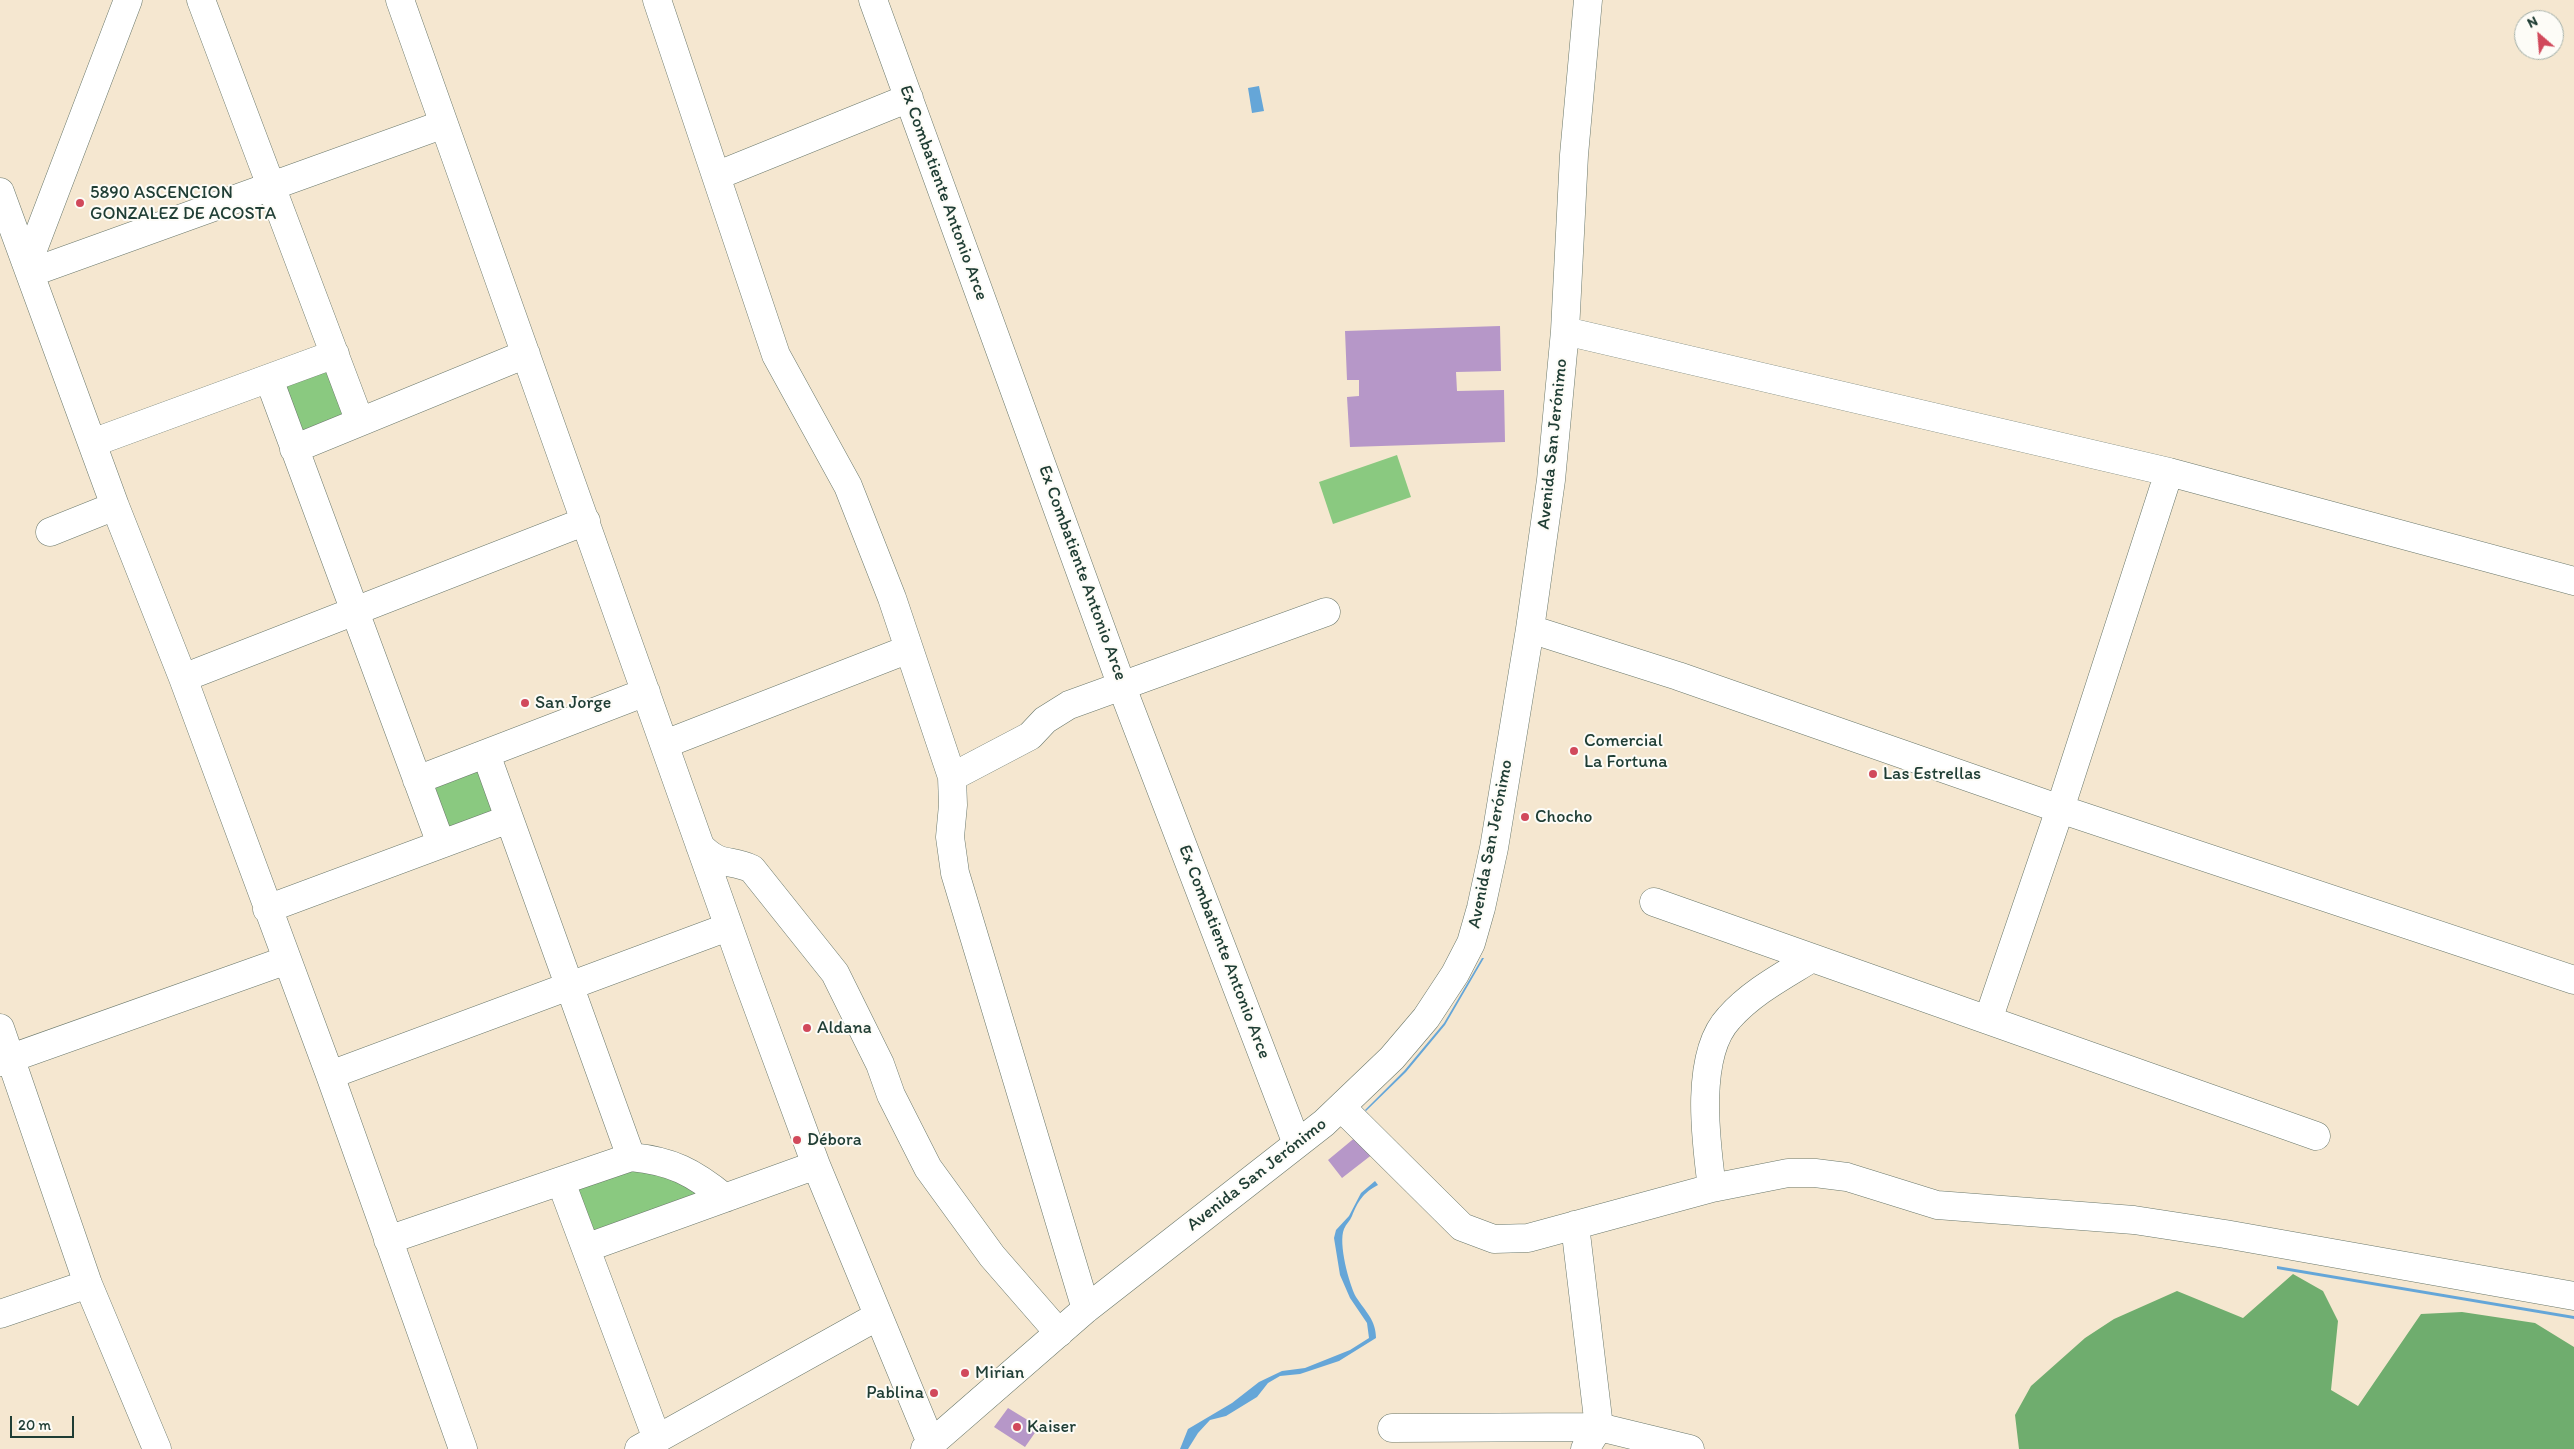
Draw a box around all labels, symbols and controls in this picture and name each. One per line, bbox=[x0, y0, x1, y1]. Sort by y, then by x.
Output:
north arrow bbox=[2514, 10, 2564, 60]
text: N bbox=[2524, 12, 2540, 32]
street label: Ex Combatiente Antonio Arce bbox=[894, 83, 992, 303]
place label: 5890 ASCENCION GONZALEZ DE ACOSTA bbox=[90, 182, 276, 224]
marker: 5890 ASCENCION GONZALEZ DE ACOSTA bbox=[74, 197, 86, 209]
street label: Avenida San Jerónimo bbox=[1533, 358, 1573, 530]
street label: Ex Combatiente Antonio Arce bbox=[1033, 463, 1131, 683]
place label: San Jorge bbox=[535, 692, 611, 714]
marker: San Jorge bbox=[519, 697, 531, 709]
place label: Comercial La Fortuna bbox=[1584, 730, 1668, 772]
marker: Comercial La Fortuna bbox=[1568, 745, 1580, 757]
street label: Avenida San Jerónimo bbox=[1464, 758, 1518, 930]
place label: Las Estrellas bbox=[1883, 763, 1981, 785]
marker: Las Estrellas bbox=[1867, 768, 1879, 780]
place label: Chocho bbox=[1535, 806, 1592, 828]
marker: Chocho bbox=[1519, 811, 1531, 823]
street label: Ex Combatiente Antonio Arce bbox=[1173, 842, 1275, 1062]
place label: Aldana bbox=[817, 1017, 872, 1039]
marker: Aldana bbox=[801, 1022, 813, 1034]
street label: Avenida San Jerónimo bbox=[1183, 1114, 1331, 1236]
place label: Débora bbox=[807, 1129, 862, 1151]
marker: Débora bbox=[791, 1134, 803, 1146]
place label: Mirian bbox=[975, 1362, 1024, 1384]
marker: Mirian bbox=[959, 1367, 971, 1379]
place label: Pablina bbox=[866, 1382, 924, 1404]
marker: Pablina bbox=[928, 1387, 940, 1399]
scale bar bbox=[12, 1406, 76, 1438]
text: 20 m bbox=[18, 1416, 51, 1434]
place label: Kaiser bbox=[1027, 1416, 1076, 1438]
marker: Kaiser bbox=[1011, 1421, 1023, 1433]

